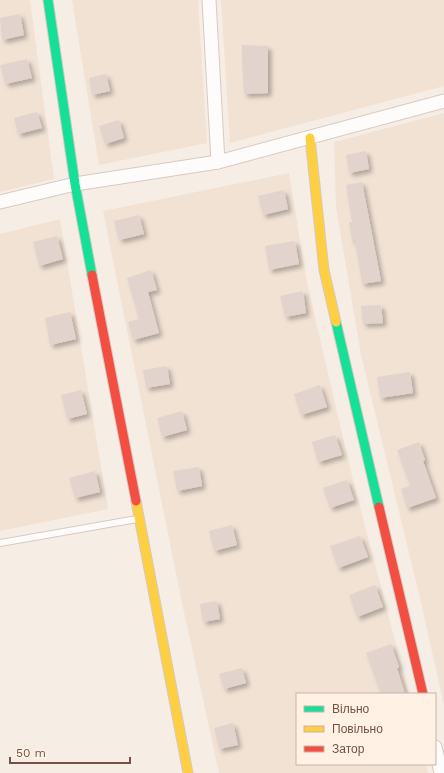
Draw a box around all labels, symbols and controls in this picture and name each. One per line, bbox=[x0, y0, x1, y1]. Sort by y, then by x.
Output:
legend bbox=[296, 693, 436, 765]
text: Вільно bbox=[332, 702, 370, 716]
text: Повільно bbox=[332, 722, 383, 736]
scale bar bbox=[10, 739, 130, 765]
text: Затор bbox=[332, 742, 365, 756]
text: 50 m bbox=[16, 746, 46, 760]

